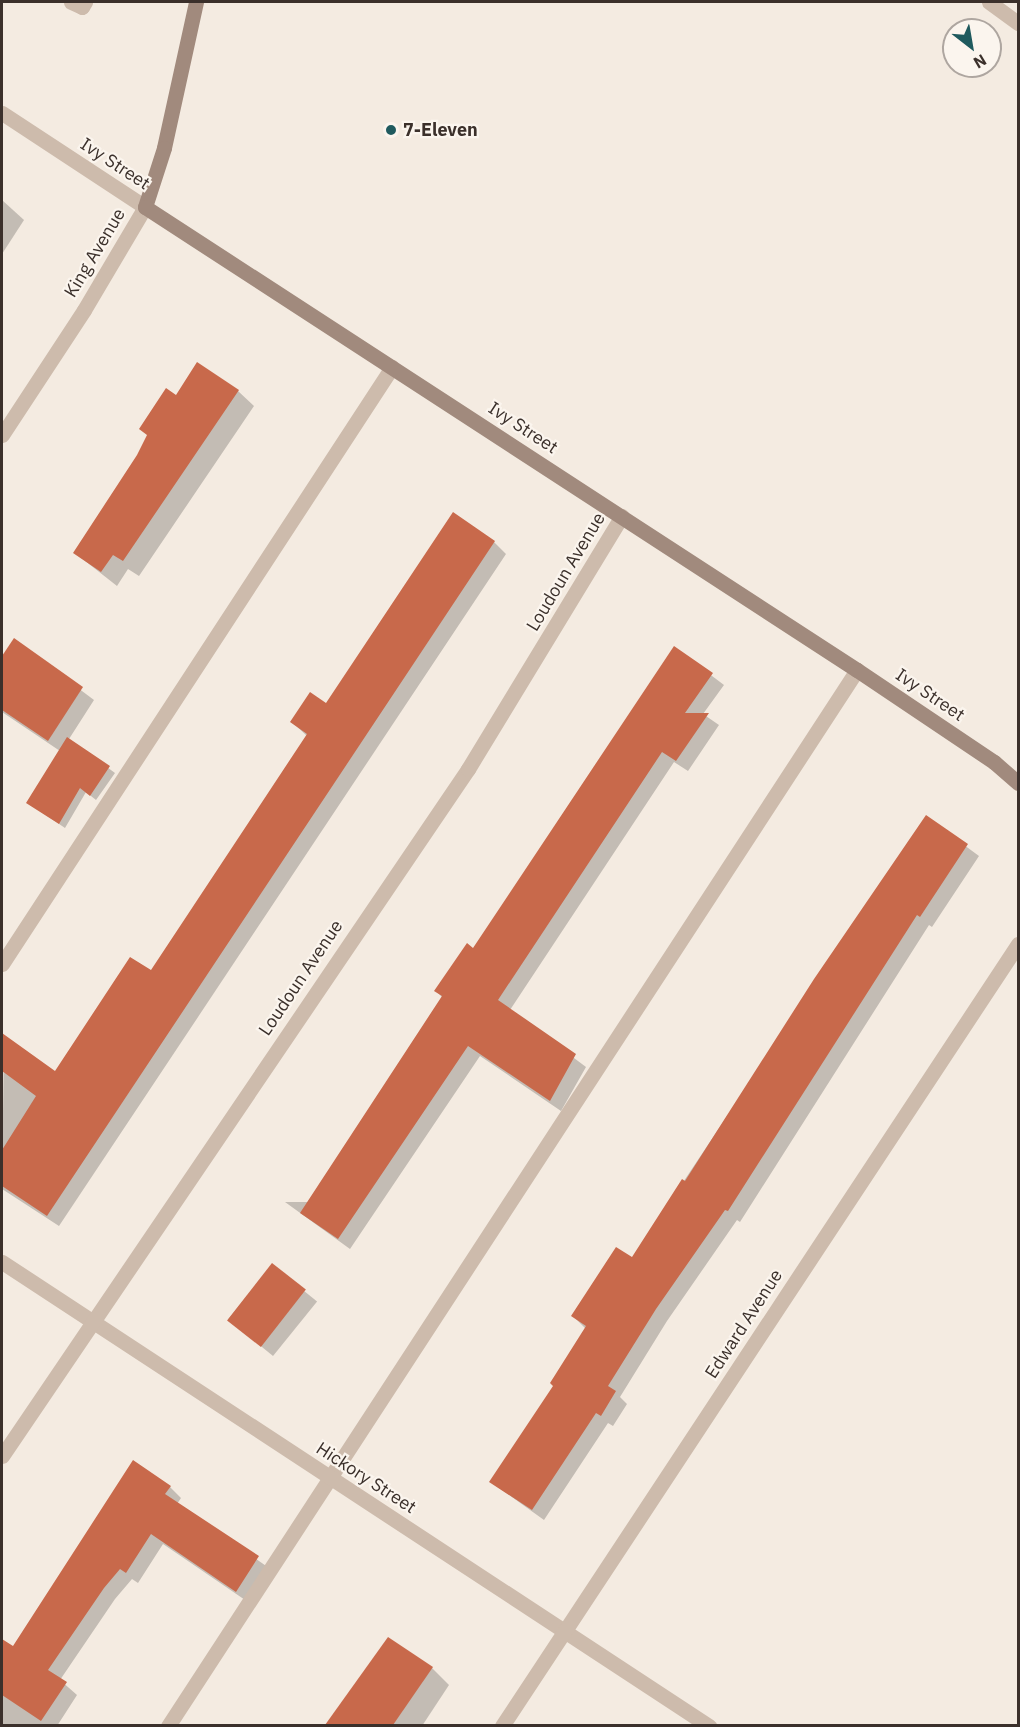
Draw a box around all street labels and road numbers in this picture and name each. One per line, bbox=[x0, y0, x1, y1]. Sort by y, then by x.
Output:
street label: Ivy Street bbox=[76, 134, 154, 194]
street label: King Avenue bbox=[60, 205, 130, 301]
street label: Ivy Street bbox=[484, 398, 562, 458]
street label: Loudoun Avenue bbox=[522, 509, 610, 635]
street label: Ivy Street bbox=[891, 664, 969, 726]
street label: Loudoun Avenue bbox=[254, 916, 348, 1040]
street label: Edward Avenue bbox=[701, 1266, 787, 1382]
street label: Hickory Street bbox=[312, 1438, 420, 1518]

